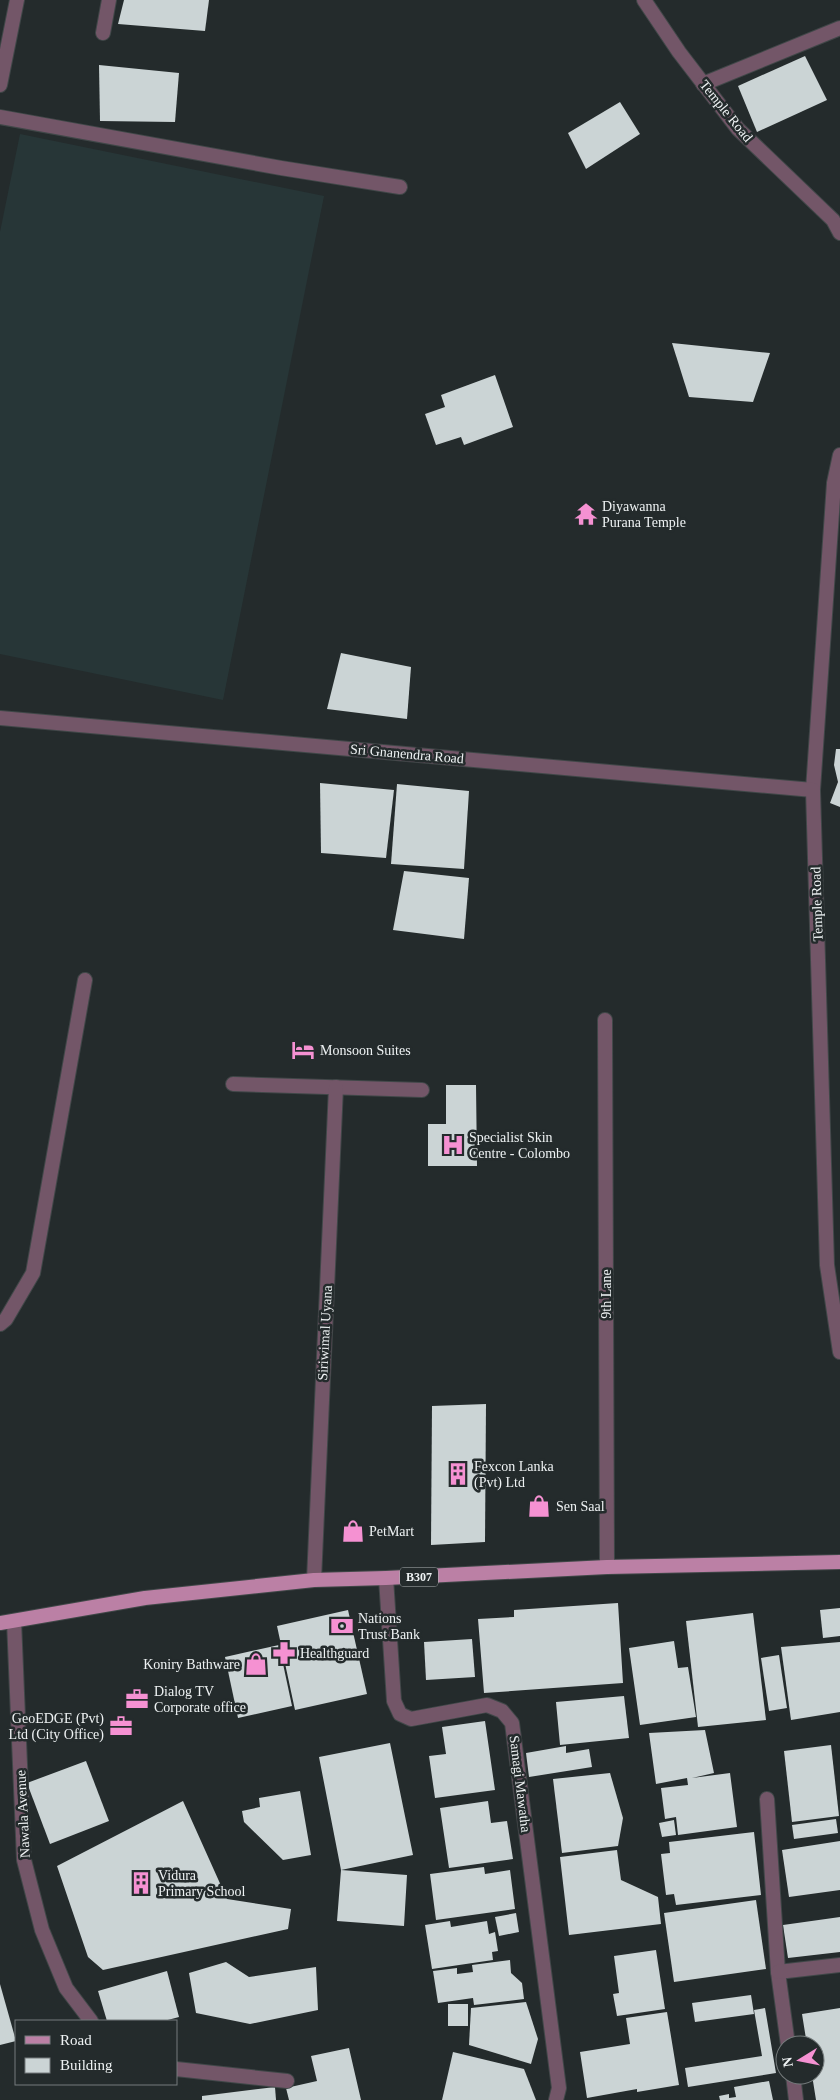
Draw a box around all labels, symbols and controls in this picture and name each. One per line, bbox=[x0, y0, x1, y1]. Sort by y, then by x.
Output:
street label: Temple Road bbox=[697, 77, 755, 145]
place label: Diyawanna Purana Temple bbox=[602, 499, 686, 530]
temple icon: Diyawanna Purana Temple bbox=[573, 501, 599, 527]
street label: Sri Gnanendra Road bbox=[349, 742, 465, 766]
street label: Temple Road bbox=[808, 866, 826, 942]
hotel icon: Monsoon Suites bbox=[290, 1037, 316, 1063]
place label: Monsoon Suites bbox=[320, 1043, 411, 1058]
place label: Specialist Skin Centre - Colombo bbox=[469, 1130, 570, 1161]
hospital icon: Specialist Skin Centre - Colombo bbox=[440, 1132, 466, 1158]
street label: 9th Lane bbox=[599, 1269, 614, 1319]
street label: Siriwimal Uyana bbox=[315, 1284, 335, 1381]
place label: Fexcon Lanka (Pvt) Ltd bbox=[474, 1459, 554, 1491]
building icon: Fexcon Lanka (Pvt) Ltd bbox=[445, 1461, 471, 1487]
shop icon: Sen Saal bbox=[526, 1493, 552, 1519]
place label: Sen Saal bbox=[556, 1499, 605, 1514]
shop icon: PetMart bbox=[340, 1518, 366, 1544]
place label: PetMart bbox=[369, 1524, 414, 1539]
road number: B307 bbox=[400, 1568, 438, 1586]
place label: Nations Trust Bank bbox=[358, 1611, 420, 1642]
bank icon: Nations Trust Bank bbox=[329, 1613, 355, 1639]
pharmacy icon: Healthguard bbox=[271, 1640, 297, 1666]
place label: Healthguard bbox=[300, 1646, 369, 1661]
shop icon: Koniry Bathware bbox=[243, 1651, 269, 1677]
place label: Koniry Bathware bbox=[143, 1657, 240, 1672]
place label: Dialog TV Corporate office bbox=[154, 1684, 246, 1715]
office icon: Dialog TV Corporate office bbox=[124, 1686, 150, 1712]
place label: GeoEDGE (Pvt) Ltd (City Office) bbox=[9, 1711, 104, 1743]
office icon: GeoEDGE (Pvt) Ltd (City Office) bbox=[108, 1713, 134, 1739]
street label: Samagi Mawatha bbox=[507, 1735, 533, 1834]
street label: Nawala Avenue bbox=[13, 1770, 33, 1858]
place label: Vidura Primary School bbox=[158, 1868, 246, 1899]
building icon: Vidura Primary School bbox=[128, 1870, 154, 1896]
legend bbox=[15, 2020, 178, 2085]
text: Road bbox=[60, 2032, 92, 2048]
north arrow bbox=[775, 2035, 825, 2085]
text: N bbox=[779, 2056, 796, 2068]
text: Building bbox=[60, 2057, 113, 2073]

